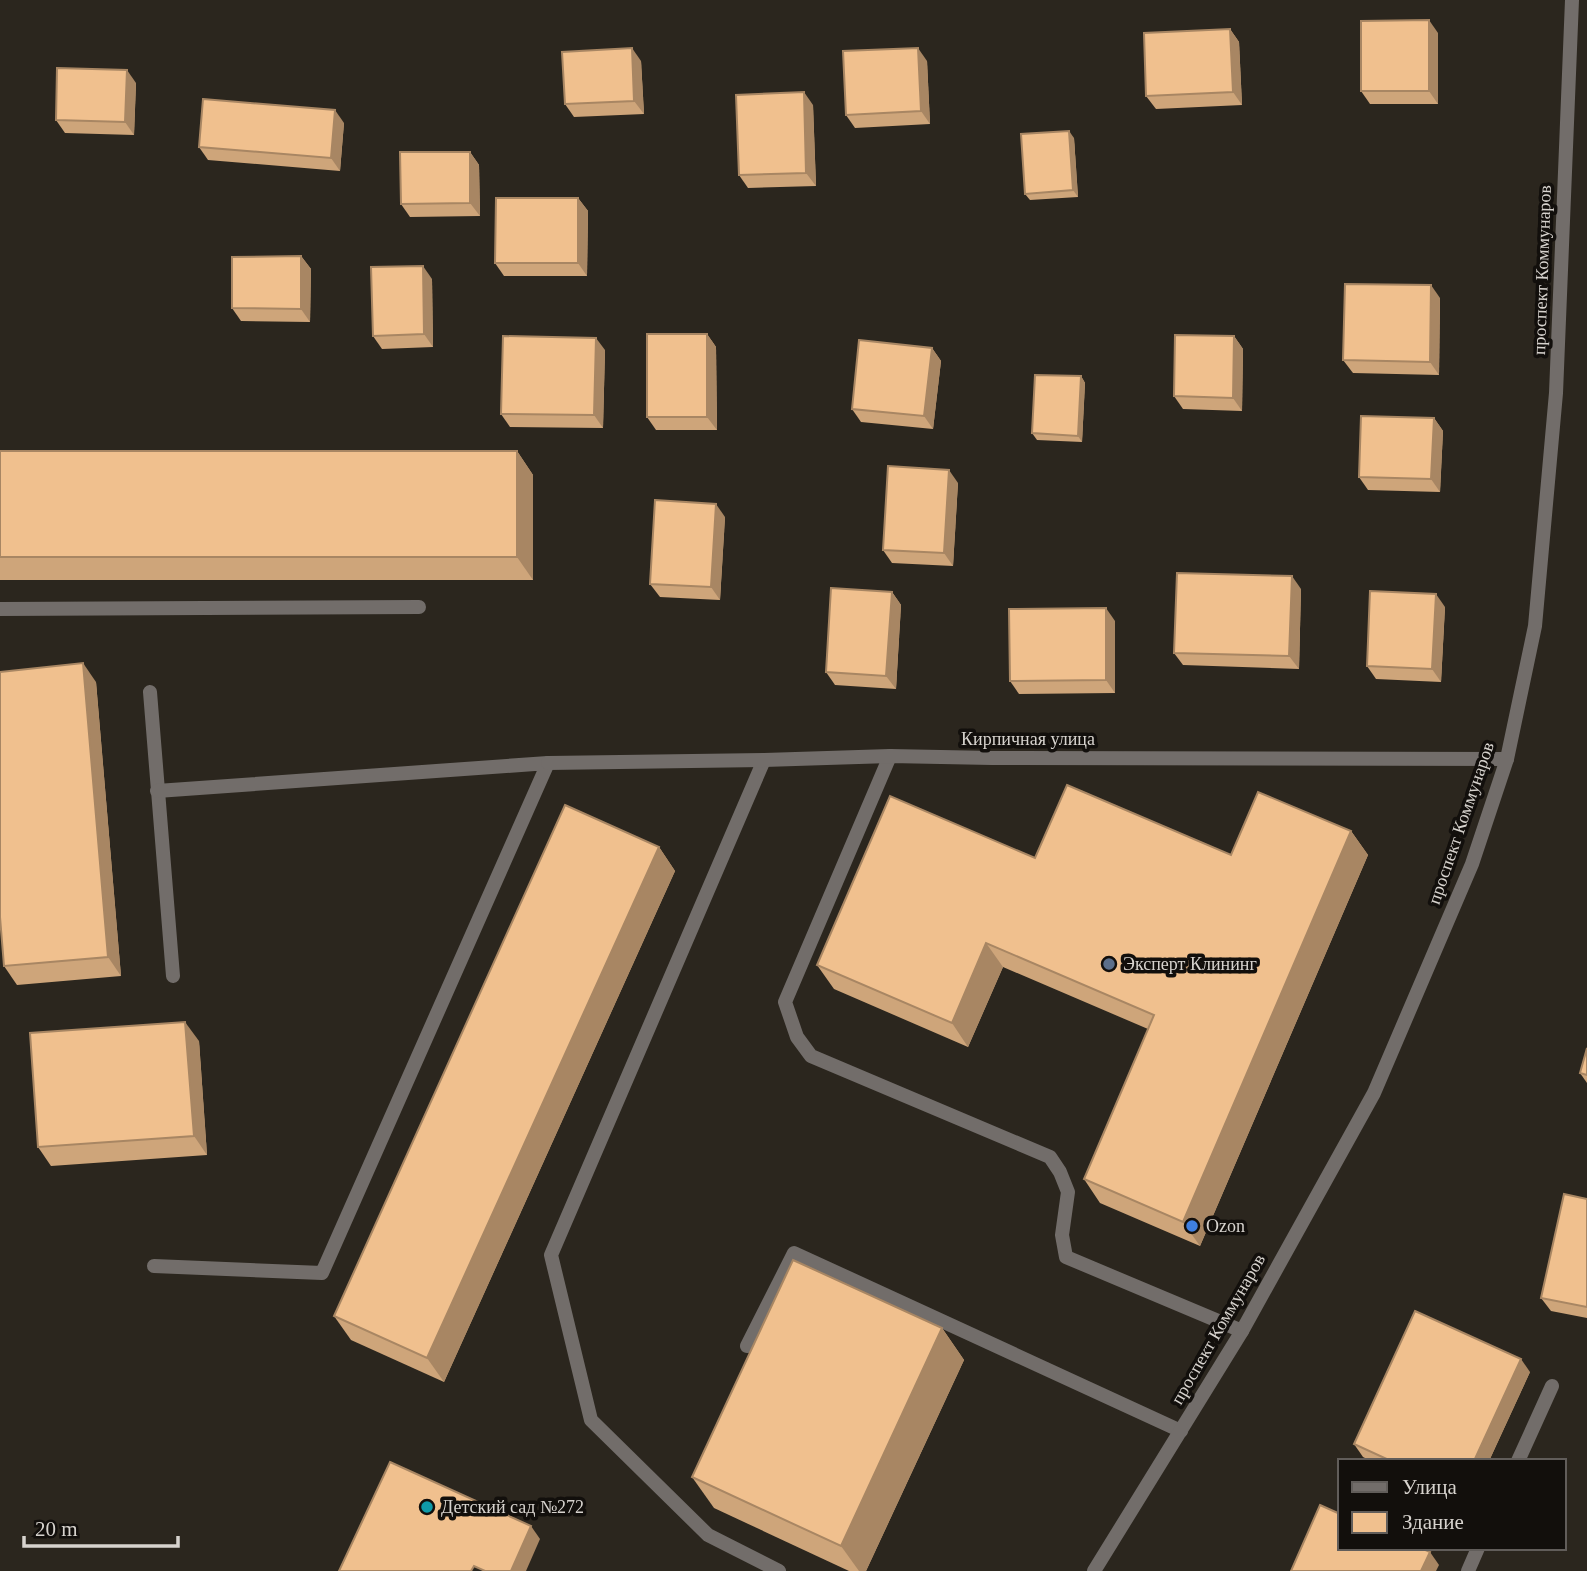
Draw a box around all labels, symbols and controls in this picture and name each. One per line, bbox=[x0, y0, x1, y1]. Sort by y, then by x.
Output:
street label: проспект Коммунаров bbox=[1529, 185, 1555, 355]
street label: Кирпичная улица bbox=[961, 729, 1095, 749]
street label: проспект Коммунаров bbox=[1424, 739, 1498, 907]
place label: Эксперт Клининг bbox=[1123, 954, 1257, 974]
marker: Эксперт Клининг bbox=[1101, 956, 1117, 972]
place label: Ozon bbox=[1206, 1216, 1245, 1236]
marker: Ozon bbox=[1184, 1218, 1200, 1234]
street label: проспект Коммунаров bbox=[1167, 1250, 1269, 1408]
legend bbox=[1338, 1459, 1566, 1550]
text: Улица bbox=[1402, 1475, 1457, 1499]
place label: Детский сад №272 bbox=[441, 1497, 584, 1517]
marker: Детский сад №272 bbox=[419, 1499, 435, 1515]
scale bar bbox=[24, 1504, 178, 1548]
text: Здание bbox=[1402, 1510, 1464, 1534]
text: 20 m bbox=[35, 1517, 78, 1541]

